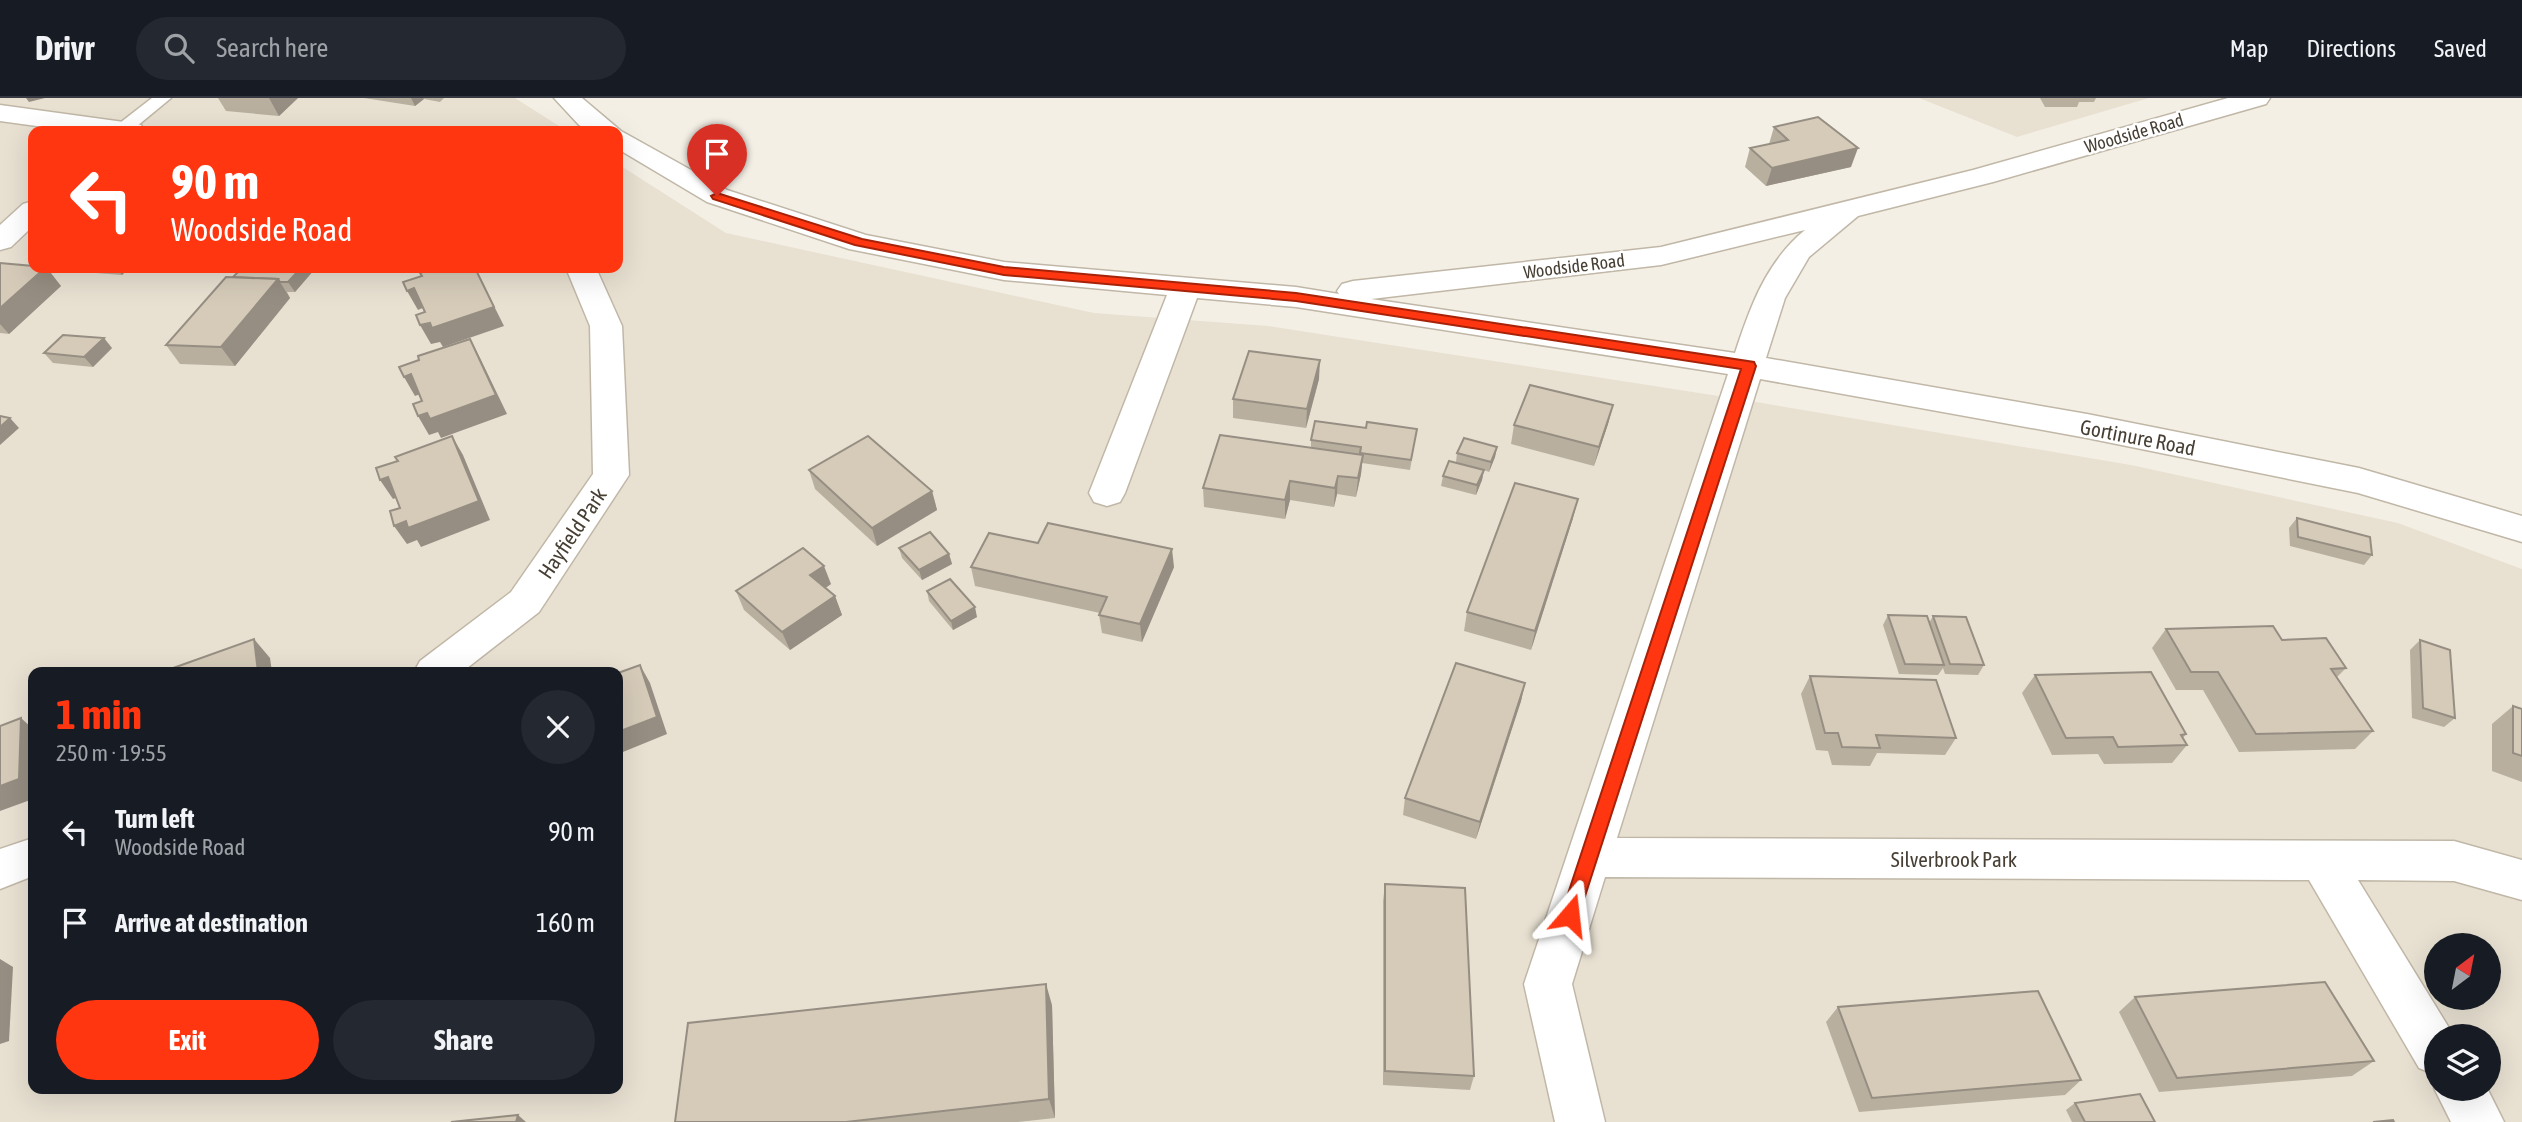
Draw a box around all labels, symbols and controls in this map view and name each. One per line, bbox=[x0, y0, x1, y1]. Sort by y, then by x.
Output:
search box bbox=[136, 17, 626, 80]
text: Drivr bbox=[35, 29, 94, 67]
icon: search bbox=[160, 29, 198, 67]
text: Search here bbox=[216, 33, 328, 63]
text: Map bbox=[2230, 35, 2268, 62]
text: Directions bbox=[2306, 35, 2396, 62]
text: Saved bbox=[2434, 35, 2487, 62]
street label: Woodside Road bbox=[2082, 109, 2186, 157]
pin bbox=[687, 124, 747, 196]
icon: arrive bbox=[698, 135, 736, 173]
text: 90 m bbox=[171, 153, 259, 209]
icon: left bbox=[56, 154, 147, 245]
text: Woodside Road bbox=[171, 211, 352, 248]
street label: Woodside Road bbox=[1522, 249, 1626, 283]
street label: Gortinure Road bbox=[2078, 414, 2198, 460]
street label: Hayfield Park bbox=[533, 483, 611, 583]
text: 1 min bbox=[56, 690, 142, 738]
button: close bbox=[521, 690, 595, 764]
text: 250 m · 19:55 bbox=[56, 740, 167, 766]
text: Turn left bbox=[115, 804, 195, 834]
icon: left bbox=[56, 813, 94, 851]
text: 90 m bbox=[548, 817, 595, 847]
text: Woodside Road bbox=[115, 834, 245, 860]
street label: Silverbrook Park bbox=[1891, 847, 2017, 871]
position arrow bbox=[1533, 878, 1607, 952]
icon: arrive bbox=[56, 904, 94, 942]
text: Arrive at destination bbox=[115, 908, 308, 938]
text: 160 m bbox=[536, 908, 595, 938]
north arrow bbox=[2424, 933, 2501, 1010]
map controls bbox=[2424, 933, 2501, 1101]
button: Exit bbox=[56, 1000, 319, 1080]
button: Share bbox=[333, 1000, 595, 1080]
button: layers bbox=[2424, 1024, 2501, 1101]

